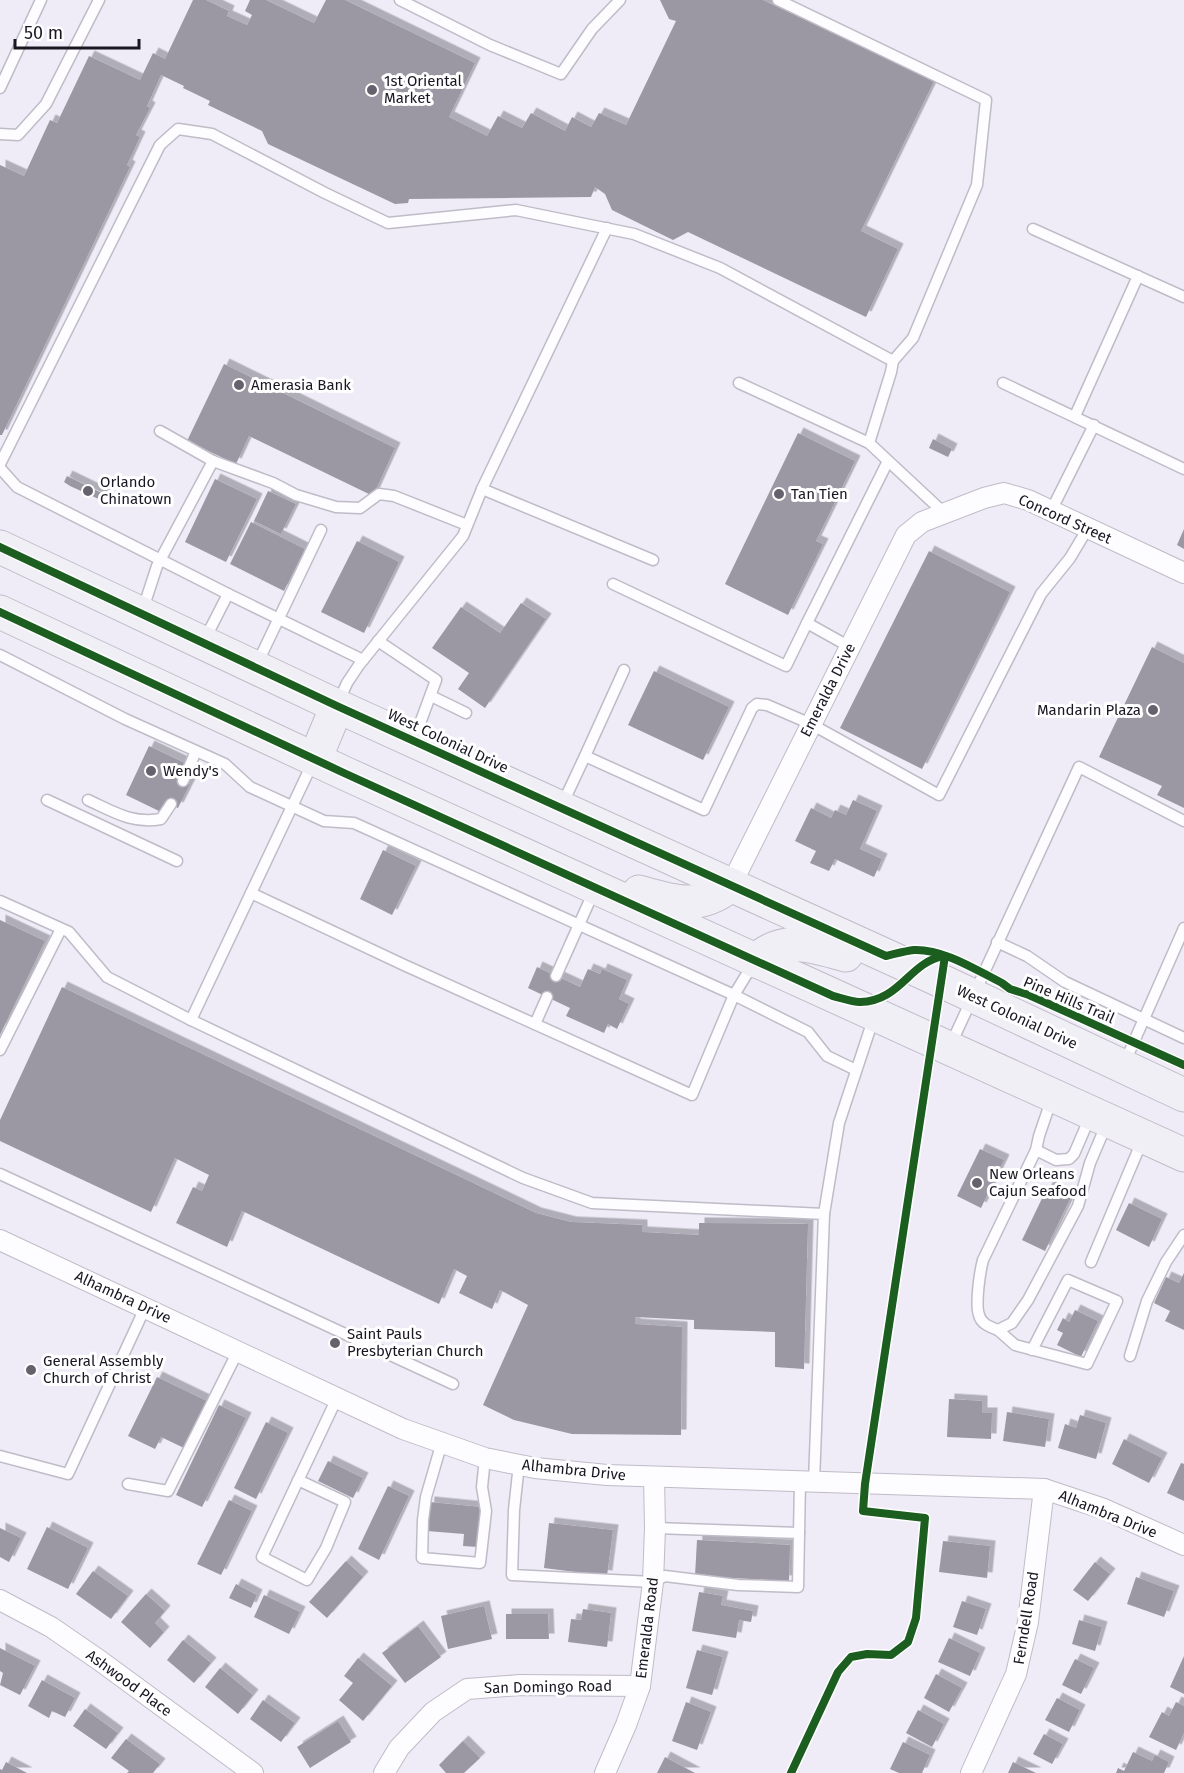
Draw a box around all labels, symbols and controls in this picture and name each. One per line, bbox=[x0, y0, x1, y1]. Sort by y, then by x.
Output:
scale bar bbox=[15, 12, 140, 50]
text: 50 m bbox=[24, 22, 63, 44]
place label: 1st Oriental Market bbox=[384, 72, 463, 107]
marker: 1st Oriental Market bbox=[365, 83, 379, 97]
place label: Amerasia Bank bbox=[251, 376, 351, 394]
marker: Amerasia Bank bbox=[232, 378, 246, 392]
place label: Orlando Chinatown bbox=[100, 473, 172, 508]
marker: Orlando Chinatown bbox=[81, 484, 95, 498]
place label: Tan Tien bbox=[791, 485, 848, 503]
marker: Tan Tien bbox=[772, 487, 786, 501]
street label: Concord Street bbox=[1016, 490, 1115, 548]
street label: Emeralda Drive bbox=[797, 640, 859, 740]
place label: Mandarin Plaza bbox=[1037, 701, 1141, 719]
marker: Mandarin Plaza bbox=[1146, 703, 1160, 717]
street label: West Colonial Drive bbox=[385, 705, 511, 777]
place label: Wendy's bbox=[163, 762, 219, 780]
marker: Wendy's bbox=[144, 764, 158, 778]
street label: Pine Hills Trail bbox=[1021, 973, 1118, 1028]
street label: West Colonial Drive bbox=[954, 981, 1080, 1053]
place label: New Orleans Cajun Seafood bbox=[989, 1165, 1087, 1200]
marker: New Orleans Cajun Seafood bbox=[970, 1176, 984, 1190]
street label: Alhambra Drive bbox=[72, 1267, 174, 1327]
place label: Saint Pauls Presbyterian Church bbox=[347, 1325, 484, 1360]
marker: Saint Pauls Presbyterian Church bbox=[328, 1336, 342, 1350]
place label: General Assembly Church of Christ bbox=[43, 1352, 164, 1387]
marker: General Assembly Church of Christ bbox=[24, 1363, 38, 1377]
street label: Alhambra Drive bbox=[521, 1456, 627, 1484]
street label: Alhambra Drive bbox=[1056, 1486, 1160, 1542]
street label: Ferndell Road bbox=[1010, 1570, 1042, 1666]
street label: Emeralda Road bbox=[632, 1576, 662, 1680]
street label: Ashwood Place bbox=[83, 1646, 175, 1720]
street label: San Domingo Road bbox=[484, 1677, 612, 1697]

